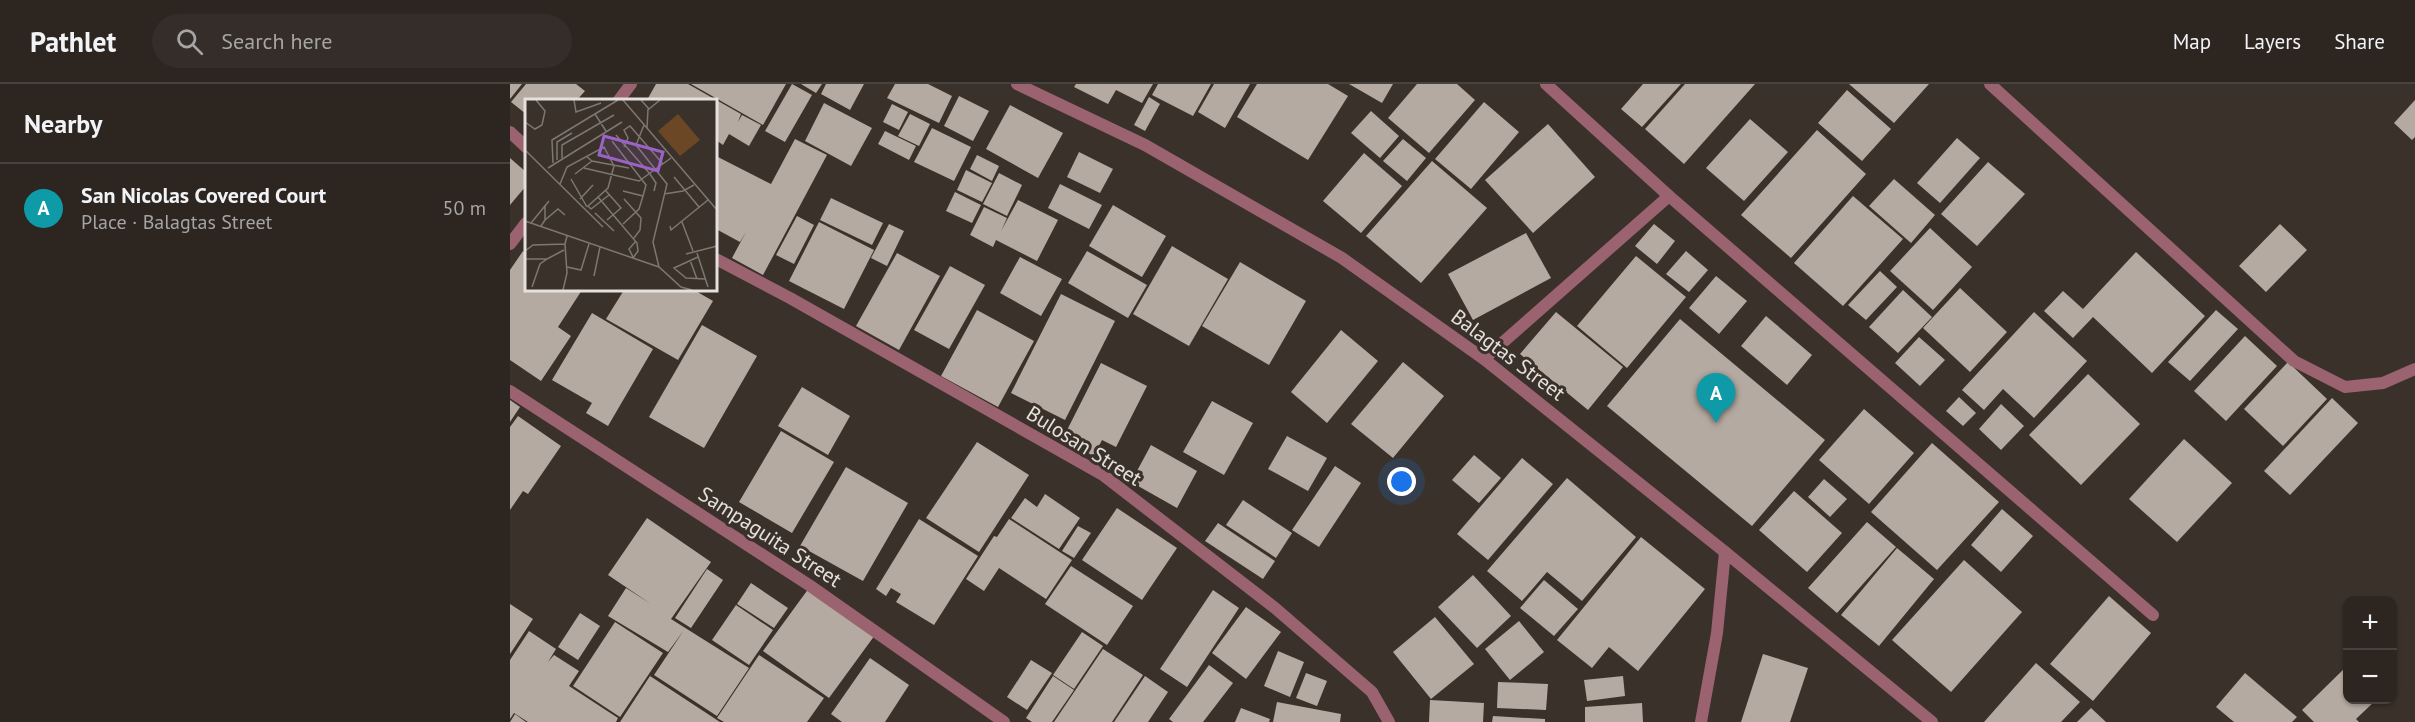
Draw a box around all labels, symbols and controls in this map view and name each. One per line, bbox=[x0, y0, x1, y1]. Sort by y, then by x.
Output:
search box bbox=[152, 14, 572, 68]
text: Pathlet bbox=[30, 23, 116, 60]
icon: search bbox=[173, 25, 206, 58]
text: Search here bbox=[221, 27, 332, 55]
text: Map bbox=[2173, 28, 2211, 55]
text: Layers bbox=[2244, 28, 2301, 55]
text: Share bbox=[2334, 28, 2385, 55]
inset map bbox=[525, 99, 717, 291]
text: Nearby bbox=[24, 107, 102, 140]
text: San Nicolas Covered Court bbox=[81, 181, 326, 209]
text: A bbox=[37, 195, 50, 221]
text: 50 m bbox=[443, 195, 486, 221]
text: Place · Balagtas Street bbox=[81, 209, 272, 235]
street label: Balagtas Street bbox=[1446, 303, 1571, 406]
pin: A bbox=[1696, 374, 1736, 423]
street label: Bulosan Street bbox=[1022, 399, 1147, 492]
your location bbox=[1387, 467, 1416, 496]
street label: Sampaguita Street bbox=[694, 480, 847, 593]
map controls bbox=[2343, 596, 2397, 704]
button: + bbox=[2343, 596, 2397, 650]
button: − bbox=[2343, 650, 2397, 704]

